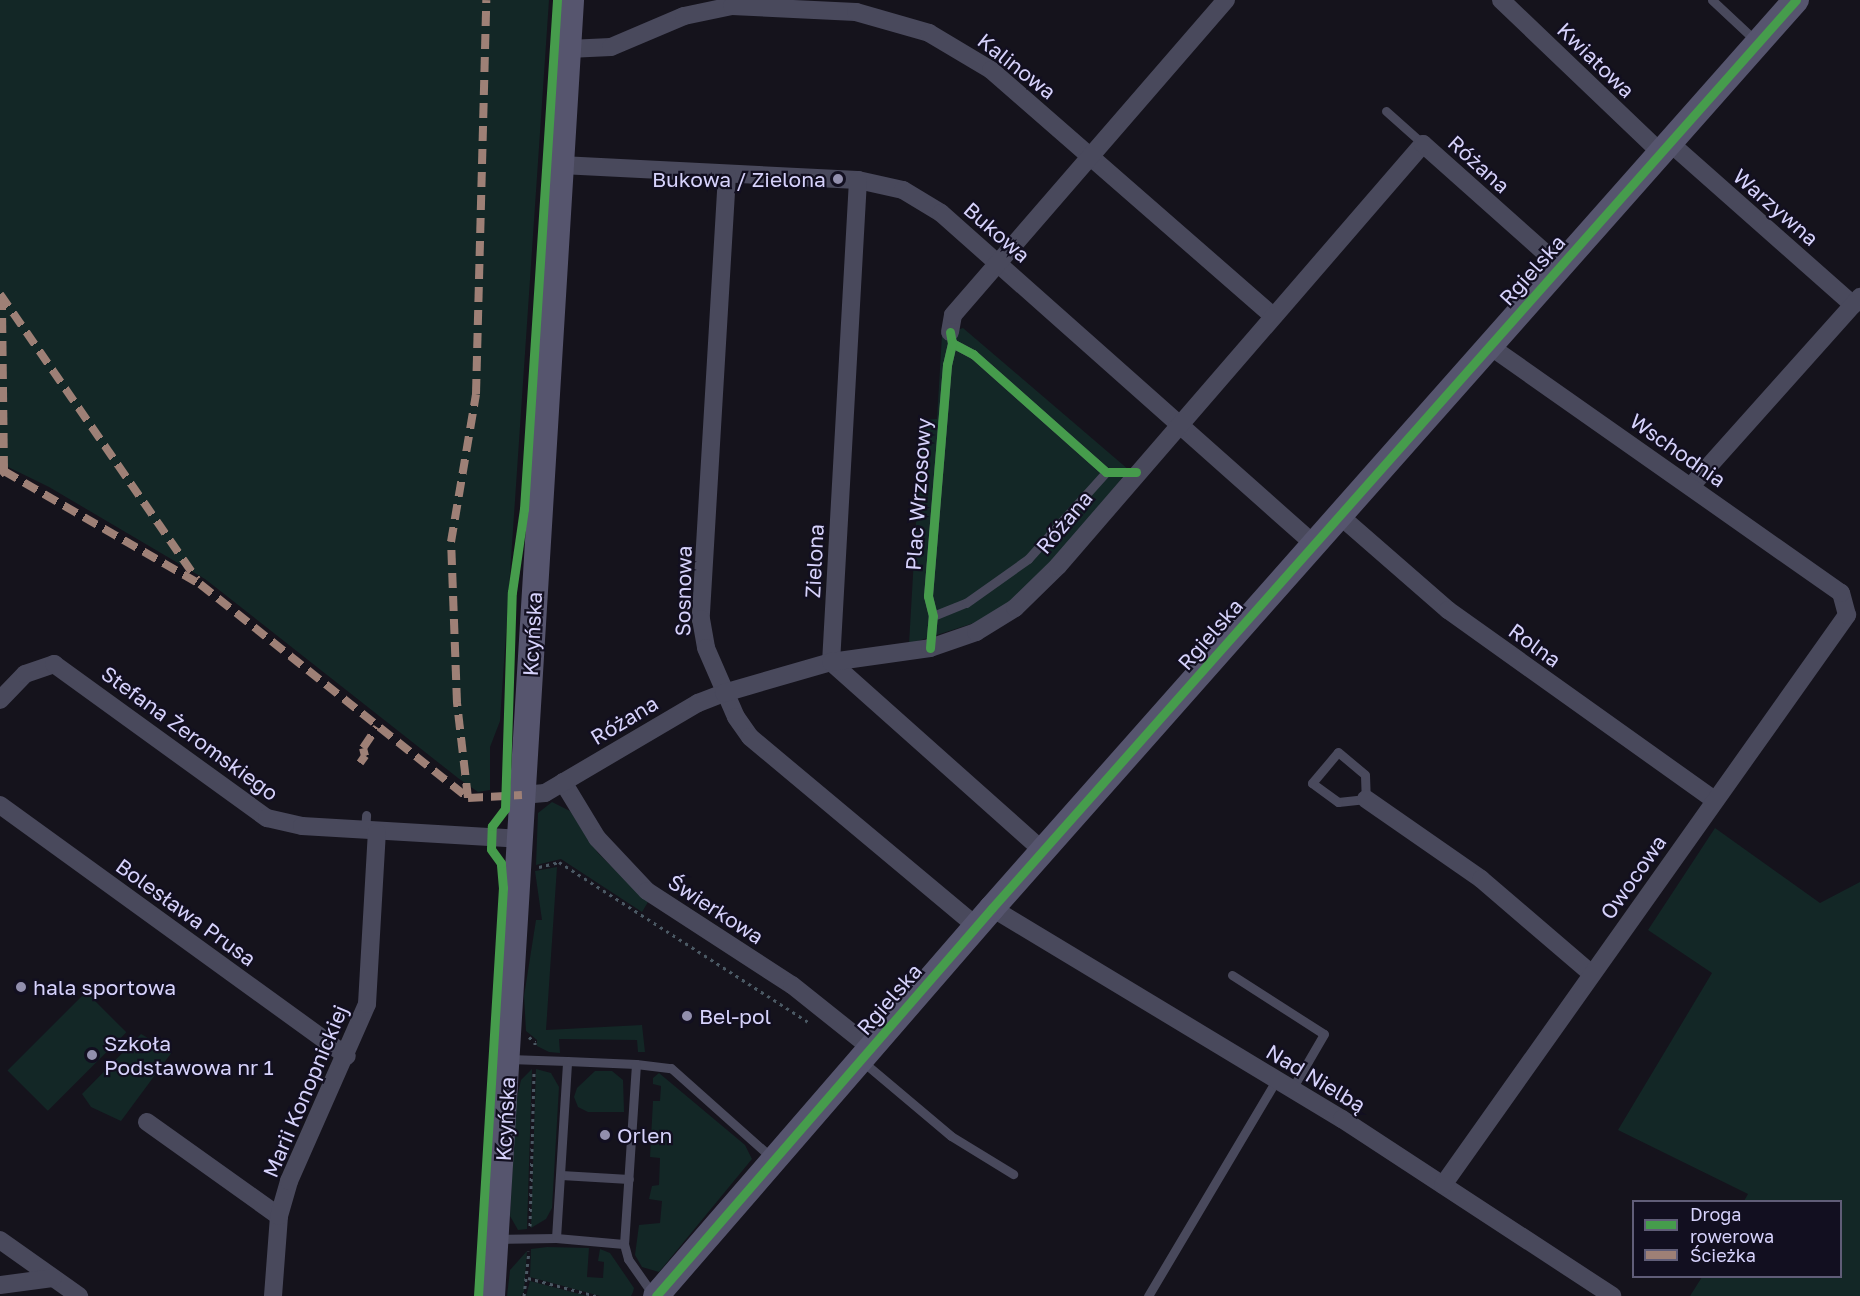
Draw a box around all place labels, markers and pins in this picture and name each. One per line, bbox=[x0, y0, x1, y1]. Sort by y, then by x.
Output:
place label: Bukowa / Zielona bbox=[652, 166, 826, 192]
marker: Bukowa / Zielona bbox=[831, 172, 845, 186]
place label: hala sportowa bbox=[33, 974, 176, 1000]
marker: hala sportowa bbox=[14, 980, 28, 994]
place label: Bel-pol bbox=[699, 1003, 771, 1029]
marker: Bel-pol bbox=[680, 1009, 694, 1023]
place label: Szkoła Podstawowa nr 1 bbox=[104, 1030, 274, 1080]
marker: Szkoła Podstawowa nr 1 bbox=[85, 1048, 99, 1062]
place label: Orlen bbox=[617, 1122, 672, 1148]
marker: Orlen bbox=[598, 1128, 612, 1142]

